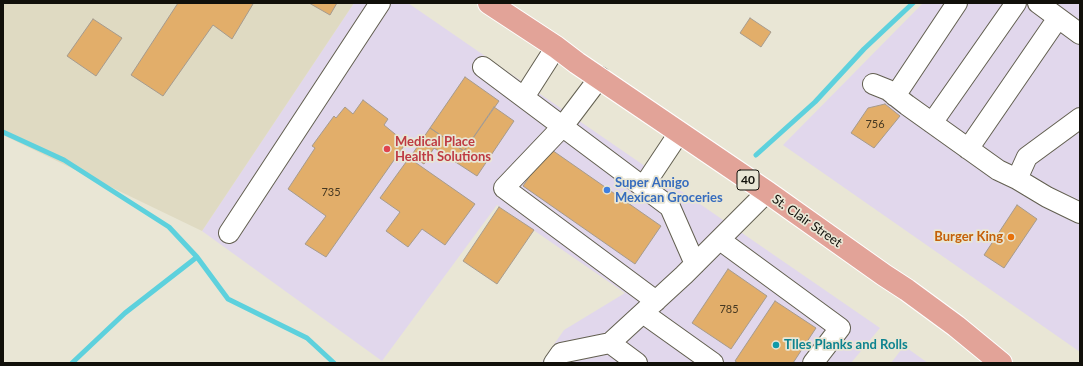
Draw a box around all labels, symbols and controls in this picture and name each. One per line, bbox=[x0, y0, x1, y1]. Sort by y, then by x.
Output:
house number: 756 bbox=[865, 117, 885, 131]
place label: Medical Place Health Solutions bbox=[395, 134, 491, 165]
marker: Medical Place Health Solutions bbox=[382, 144, 392, 154]
road number: 40 bbox=[737, 170, 759, 190]
place label: Super Amigo Mexican Groceries bbox=[615, 175, 723, 206]
house number: 735 bbox=[321, 185, 341, 199]
marker: Super Amigo Mexican Groceries bbox=[602, 185, 612, 195]
street label: St. Clair Street bbox=[769, 191, 845, 251]
place label: Burger King bbox=[934, 229, 1003, 245]
marker: Burger King bbox=[1006, 232, 1016, 242]
house number: 785 bbox=[719, 302, 739, 316]
place label: TIles Planks and Rolls bbox=[784, 337, 908, 353]
marker: TIles Planks and Rolls bbox=[771, 340, 781, 350]

